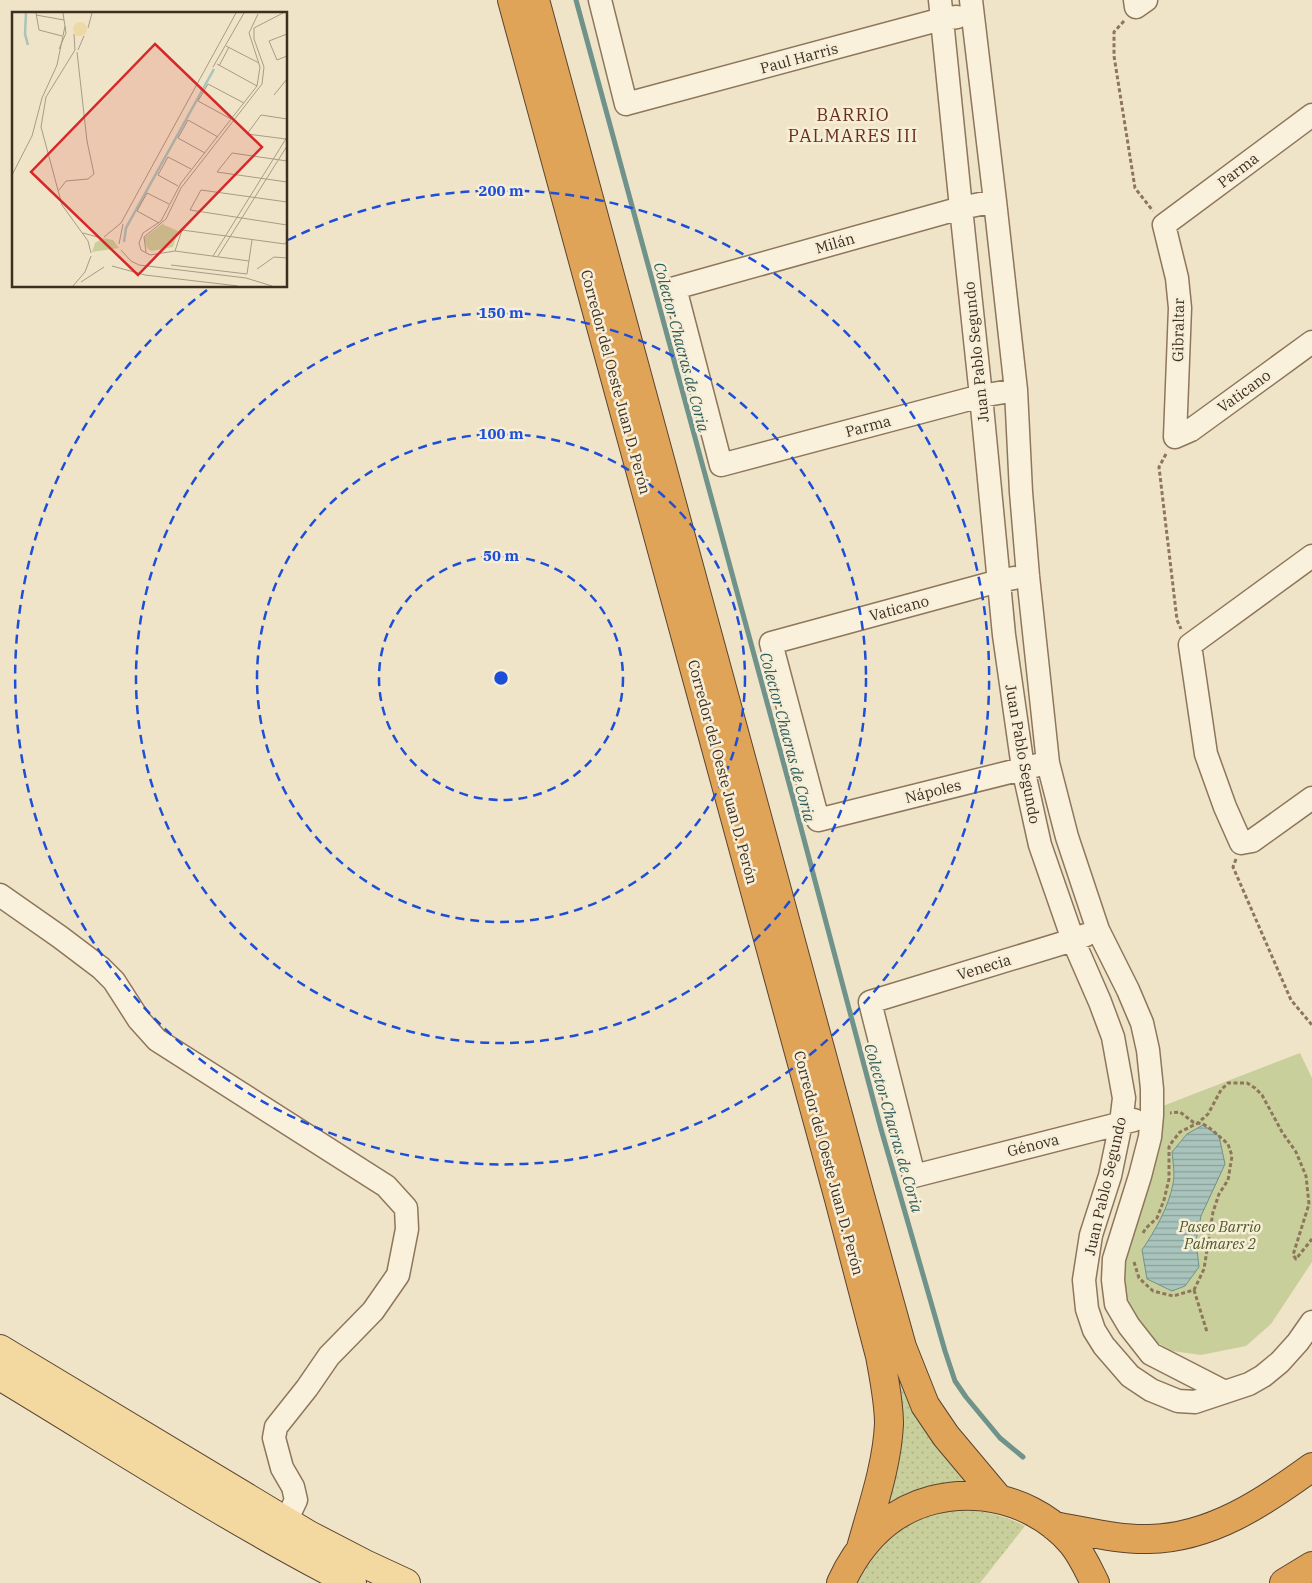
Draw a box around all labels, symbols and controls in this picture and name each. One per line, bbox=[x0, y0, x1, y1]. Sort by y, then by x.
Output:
inset map bbox=[12, 12, 288, 288]
street label: Paul Harris bbox=[758, 38, 840, 78]
district label: BARRIO PALMARES III bbox=[788, 103, 918, 147]
street label: Parma bbox=[1214, 148, 1262, 192]
text: 200 m bbox=[478, 181, 524, 200]
street label: Milán bbox=[813, 228, 857, 258]
water label: Colector Chacras de Coria bbox=[650, 260, 714, 434]
street label: Corredor del Oeste Juan D. Perón bbox=[577, 268, 655, 497]
street label: Juan Pablo Segundo bbox=[959, 281, 993, 423]
street label: Gibraltar bbox=[1168, 298, 1188, 362]
text: 150 m bbox=[478, 303, 524, 322]
street label: Vaticano bbox=[1214, 365, 1274, 417]
street label: Parma bbox=[843, 411, 893, 441]
text: 100 m bbox=[478, 424, 524, 443]
text: 50 m bbox=[483, 546, 519, 565]
street label: Vaticano bbox=[867, 591, 931, 625]
water label: Colector Chacras de Coria bbox=[756, 650, 820, 824]
street label: Corredor del Oeste Juan D. Perón bbox=[684, 658, 762, 887]
centre of rings bbox=[492, 669, 510, 687]
street label: Juan Pablo Segundo bbox=[1001, 683, 1045, 825]
street label: Nápoles bbox=[903, 775, 963, 807]
street label: Venecia bbox=[955, 950, 1013, 984]
water label: Colector Chacras de Coria bbox=[860, 1041, 928, 1215]
street label: Corredor del Oeste Juan D. Perón bbox=[790, 1049, 868, 1278]
street label: Juan Pablo Segundo bbox=[1080, 1115, 1130, 1257]
street label: Génova bbox=[1005, 1129, 1061, 1161]
park label: Paseo Barrio Palmares 2 bbox=[1178, 1217, 1261, 1253]

